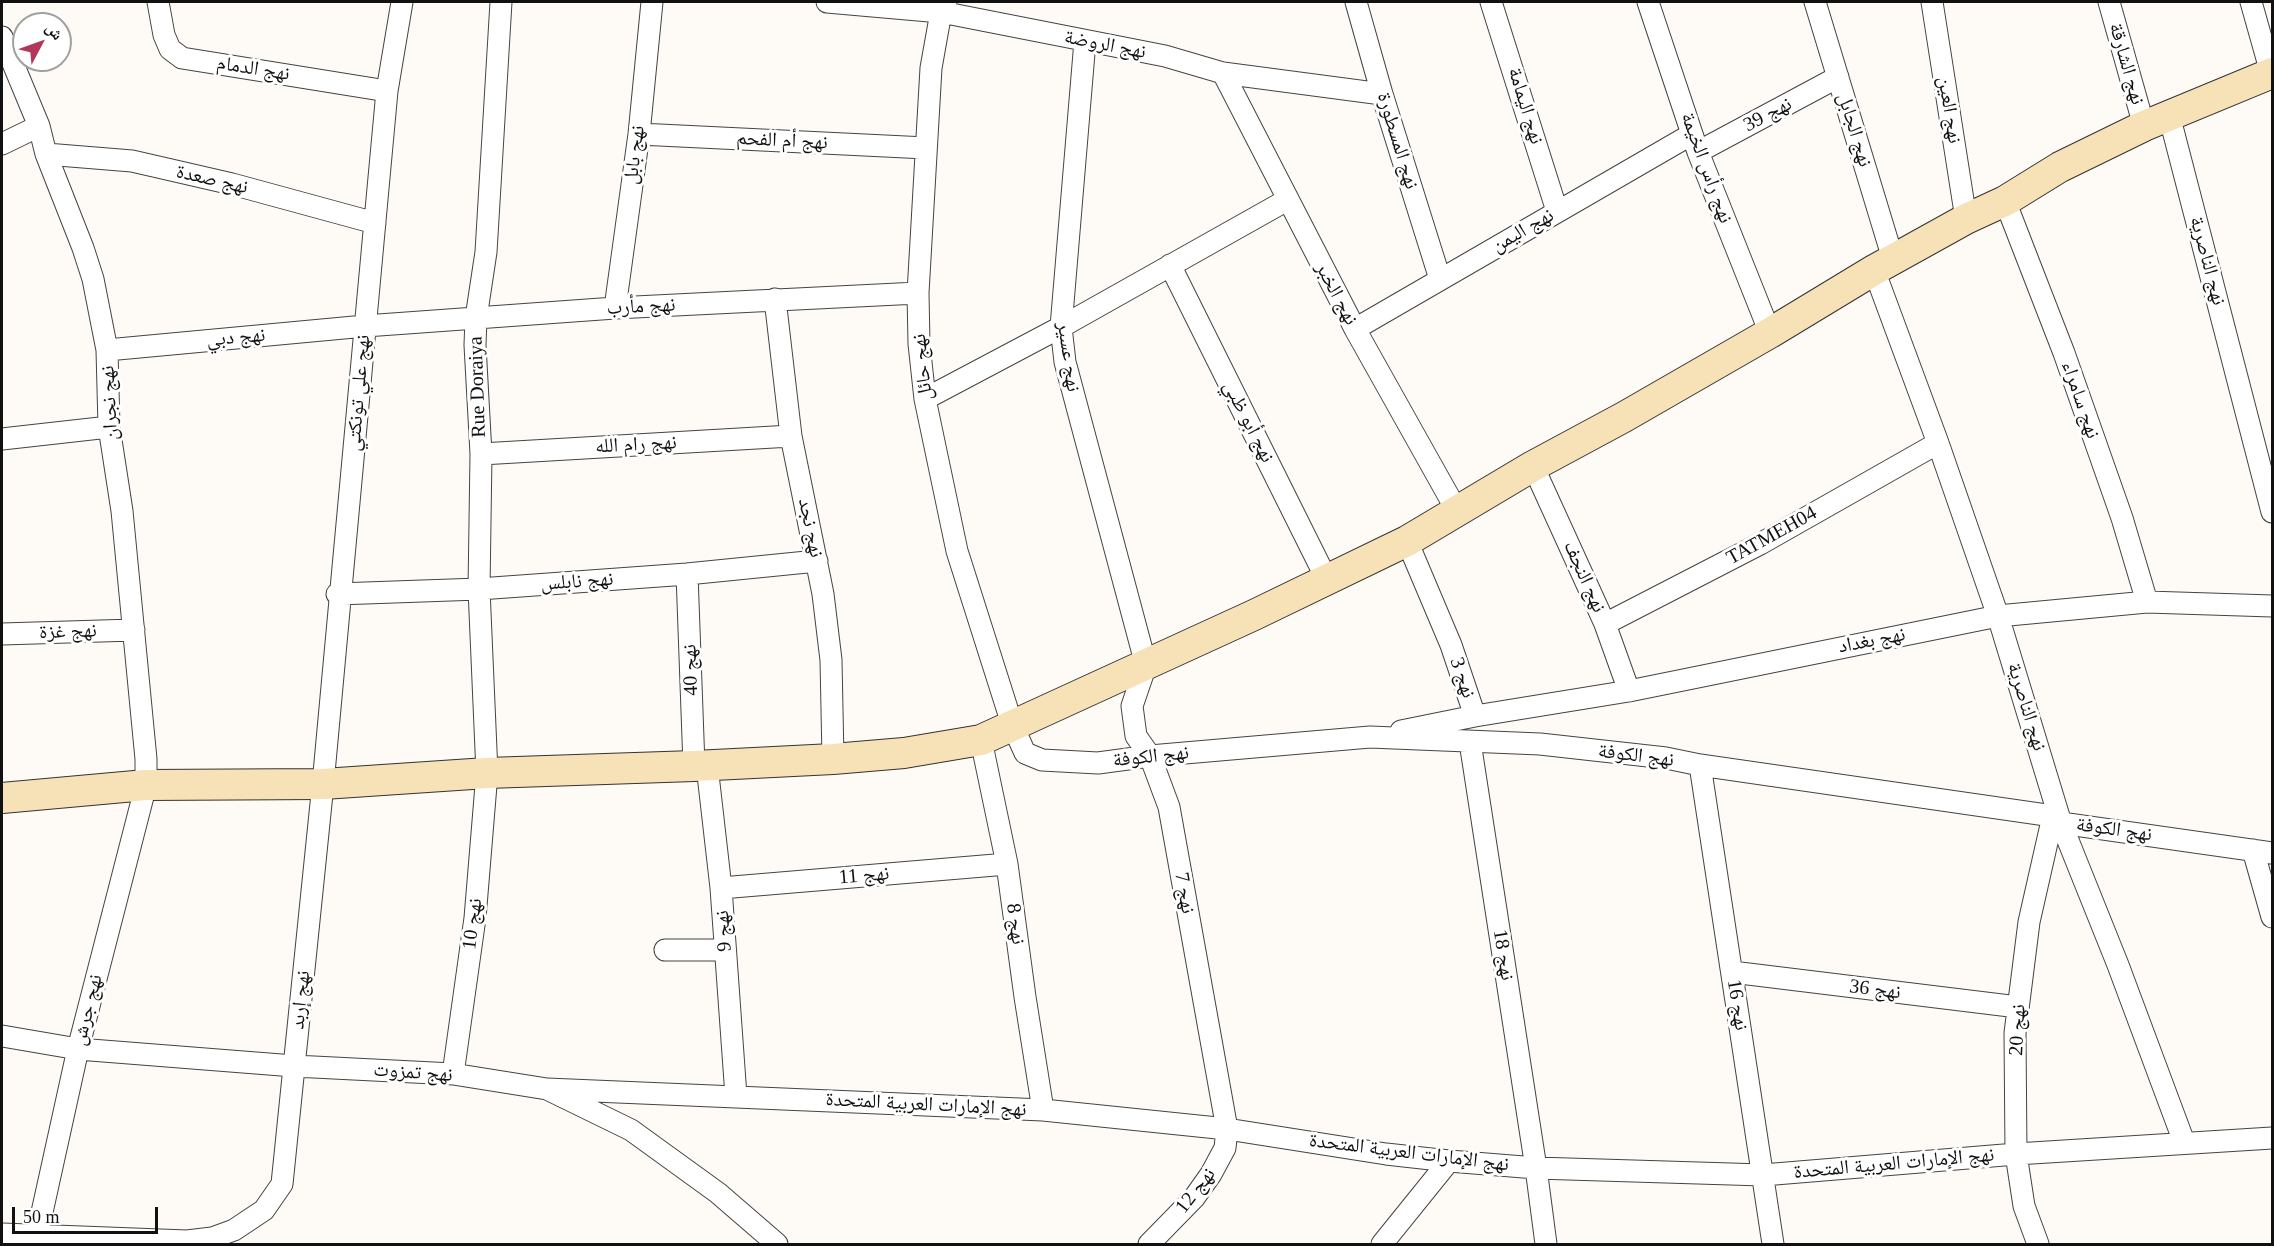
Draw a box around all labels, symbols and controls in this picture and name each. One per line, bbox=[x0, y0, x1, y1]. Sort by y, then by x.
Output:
north arrow bbox=[12, 12, 72, 72]
text: ش bbox=[42, 19, 66, 43]
street label: نهج الشارقة bbox=[2103, 20, 2149, 108]
street label: نهج الروضة bbox=[1062, 25, 1148, 65]
street label: نهج الدمام bbox=[215, 51, 291, 87]
street label: نهج اليمامة bbox=[1502, 65, 1548, 147]
street label: نهج العين bbox=[1932, 75, 1966, 145]
street label: نهج المسطورة bbox=[1371, 90, 1423, 192]
street label: نهج الجابل bbox=[1831, 90, 1877, 170]
street label: نهج 39 bbox=[1740, 92, 1796, 138]
street label: نهج رأس الخيمة bbox=[1675, 109, 1737, 227]
street label: نهج بابل bbox=[619, 124, 651, 186]
street label: نهج أم الفحم bbox=[736, 127, 828, 155]
street label: نهج صعدة bbox=[174, 160, 250, 200]
street label: نهج اليمن bbox=[1488, 204, 1558, 258]
street label: نهج الناصرية bbox=[2184, 214, 2230, 308]
street label: نهج الخبر bbox=[1310, 258, 1362, 330]
street label: نهج مأرب bbox=[606, 293, 676, 321]
street label: نهج عسير bbox=[1051, 321, 1085, 393]
street label: نهج دبي bbox=[206, 323, 266, 353]
street label: نهج حائل bbox=[908, 333, 938, 401]
street label: نهج علي تونكتي bbox=[342, 334, 376, 452]
street label: Rue Doraiya bbox=[464, 336, 492, 438]
street label: نهج سامراء bbox=[2056, 358, 2104, 442]
street label: نهج نجران bbox=[96, 365, 124, 441]
street label: نهج أبو ظبي bbox=[1217, 377, 1279, 467]
street label: نهج رام الله bbox=[595, 431, 677, 459]
street label: نهج نجد bbox=[792, 496, 828, 560]
street label: TATMEH04 bbox=[1723, 501, 1821, 571]
street label: نهج النجف bbox=[1558, 537, 1610, 617]
street label: نهج نابلس bbox=[540, 567, 614, 597]
street label: نهج غزة bbox=[39, 619, 97, 645]
street label: نهج بغداد bbox=[1836, 623, 1908, 659]
street label: نهج 40 bbox=[678, 644, 704, 696]
street label: نهج 3 bbox=[1444, 655, 1480, 701]
street label: نهج الناصرية bbox=[2001, 660, 2051, 754]
street label: نهج الكوفة bbox=[1597, 739, 1675, 773]
street label: نهج الكوفة bbox=[1112, 741, 1190, 773]
street label: نهج الكوفة bbox=[2074, 813, 2154, 847]
street label: نهج 11 bbox=[838, 862, 890, 890]
street label: نهج 7 bbox=[1169, 871, 1199, 915]
street label: نهج 10 bbox=[458, 897, 488, 951]
street label: نهج 8 bbox=[1000, 902, 1030, 946]
street label: نهج 9 bbox=[711, 909, 737, 953]
street label: نهج 18 bbox=[1487, 928, 1519, 982]
street label: نهج إربد bbox=[286, 969, 316, 1031]
street label: نهج جرش bbox=[68, 972, 108, 1048]
street label: نهج 36 bbox=[1848, 975, 1902, 1005]
street label: نهج 16 bbox=[1721, 978, 1753, 1032]
street label: نهج 20 bbox=[2005, 1004, 2031, 1056]
street label: نهج تمزوت bbox=[373, 1058, 453, 1088]
street label: نهج الإمارات العربية المتحدة bbox=[825, 1088, 1027, 1122]
street label: نهج الإمارات العربية المتحدة bbox=[1308, 1129, 1510, 1177]
street label: نهج الإمارات العربية المتحدة bbox=[1793, 1143, 1995, 1185]
street label: نهج 12 bbox=[1171, 1163, 1221, 1219]
scale bar bbox=[15, 1195, 160, 1233]
text: 50 m bbox=[23, 1207, 60, 1227]

